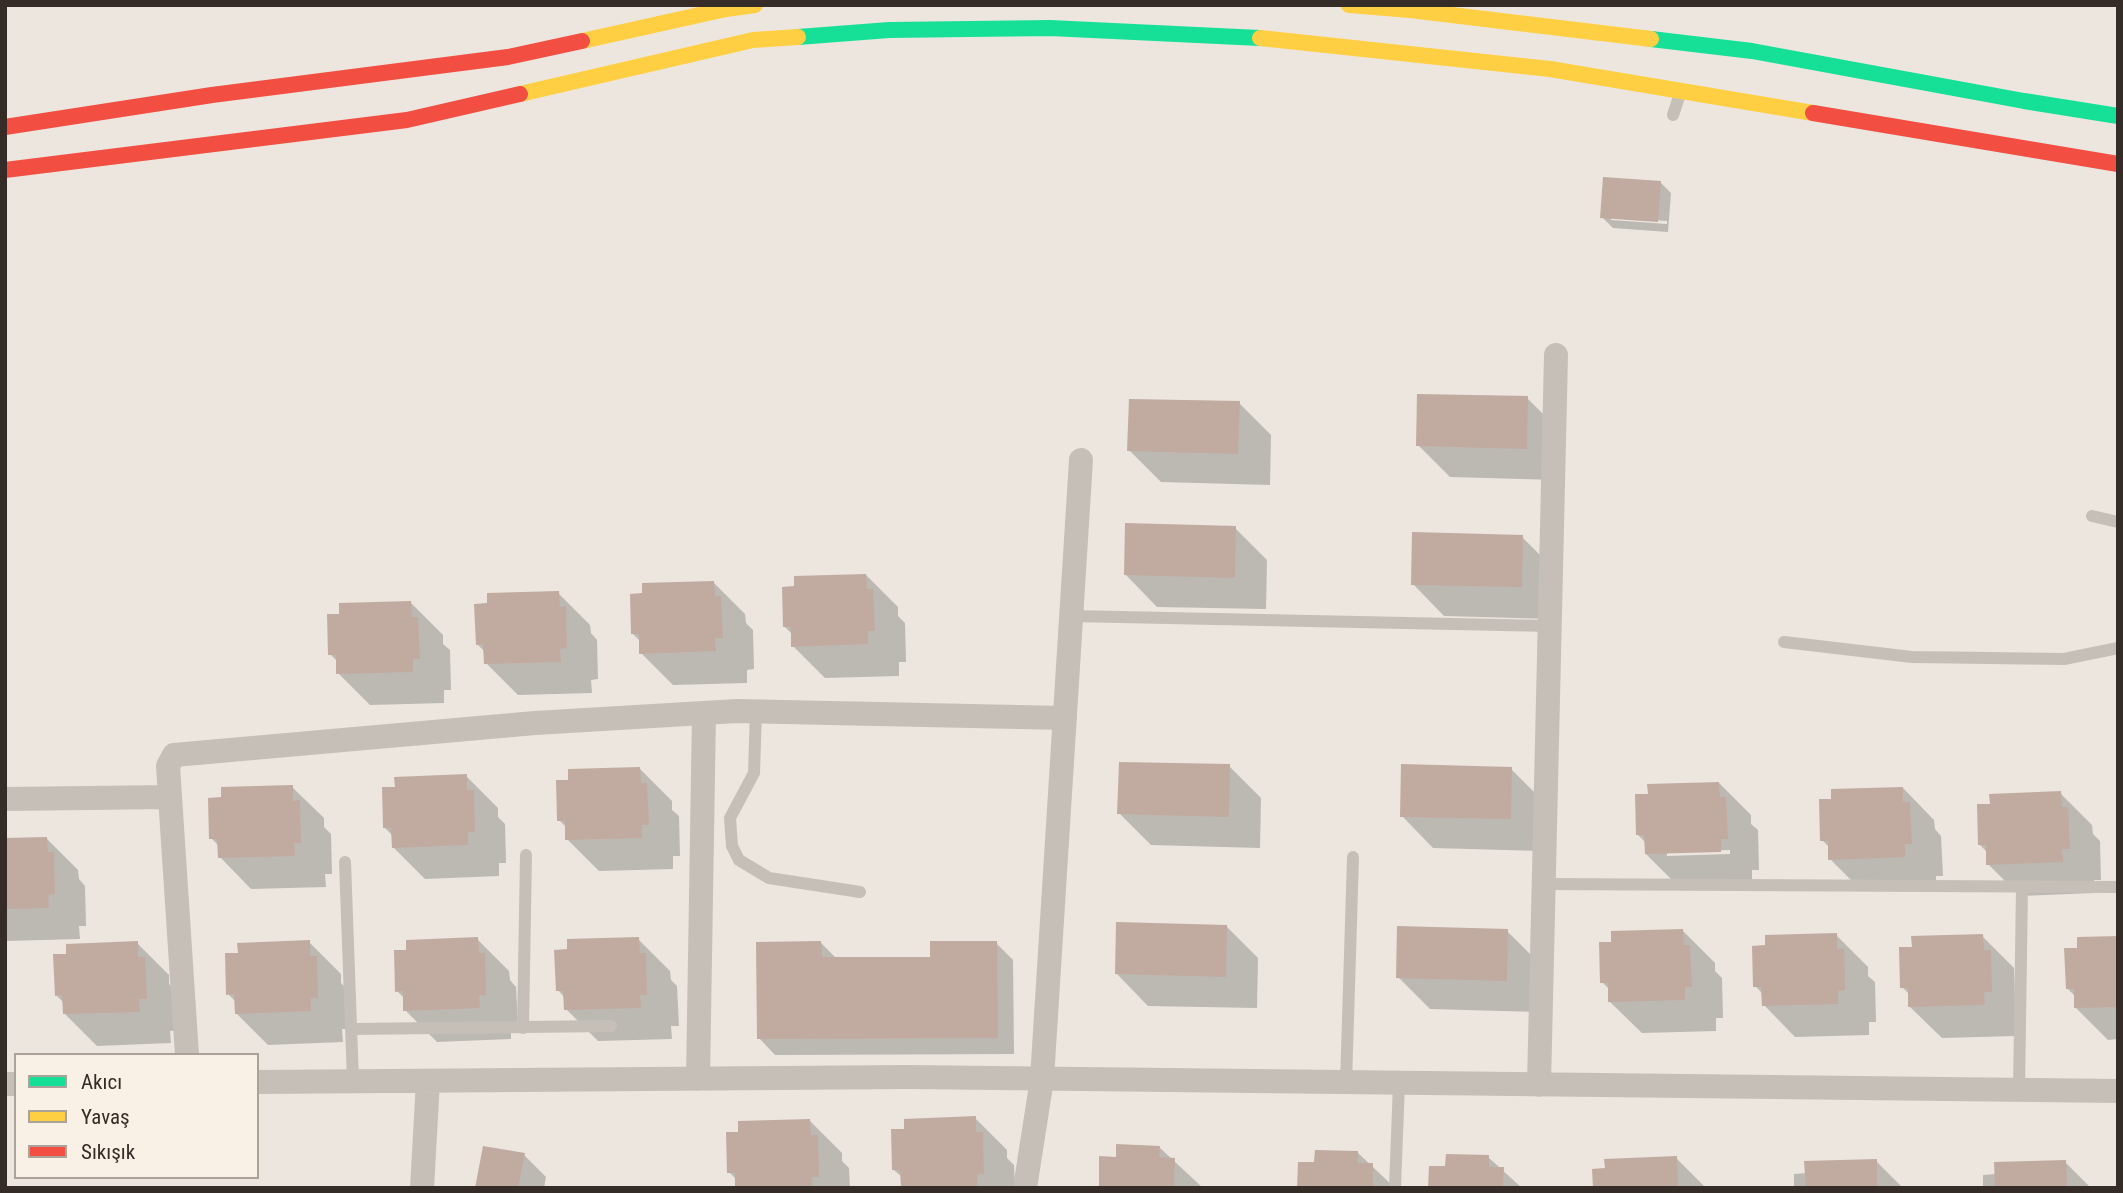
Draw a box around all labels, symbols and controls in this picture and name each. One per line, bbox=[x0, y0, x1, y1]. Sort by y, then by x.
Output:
legend bbox=[14, 1053, 259, 1179]
text: Akıcı bbox=[81, 1070, 122, 1094]
text: Yavaş bbox=[81, 1105, 130, 1129]
text: Sıkışık bbox=[81, 1140, 135, 1164]

